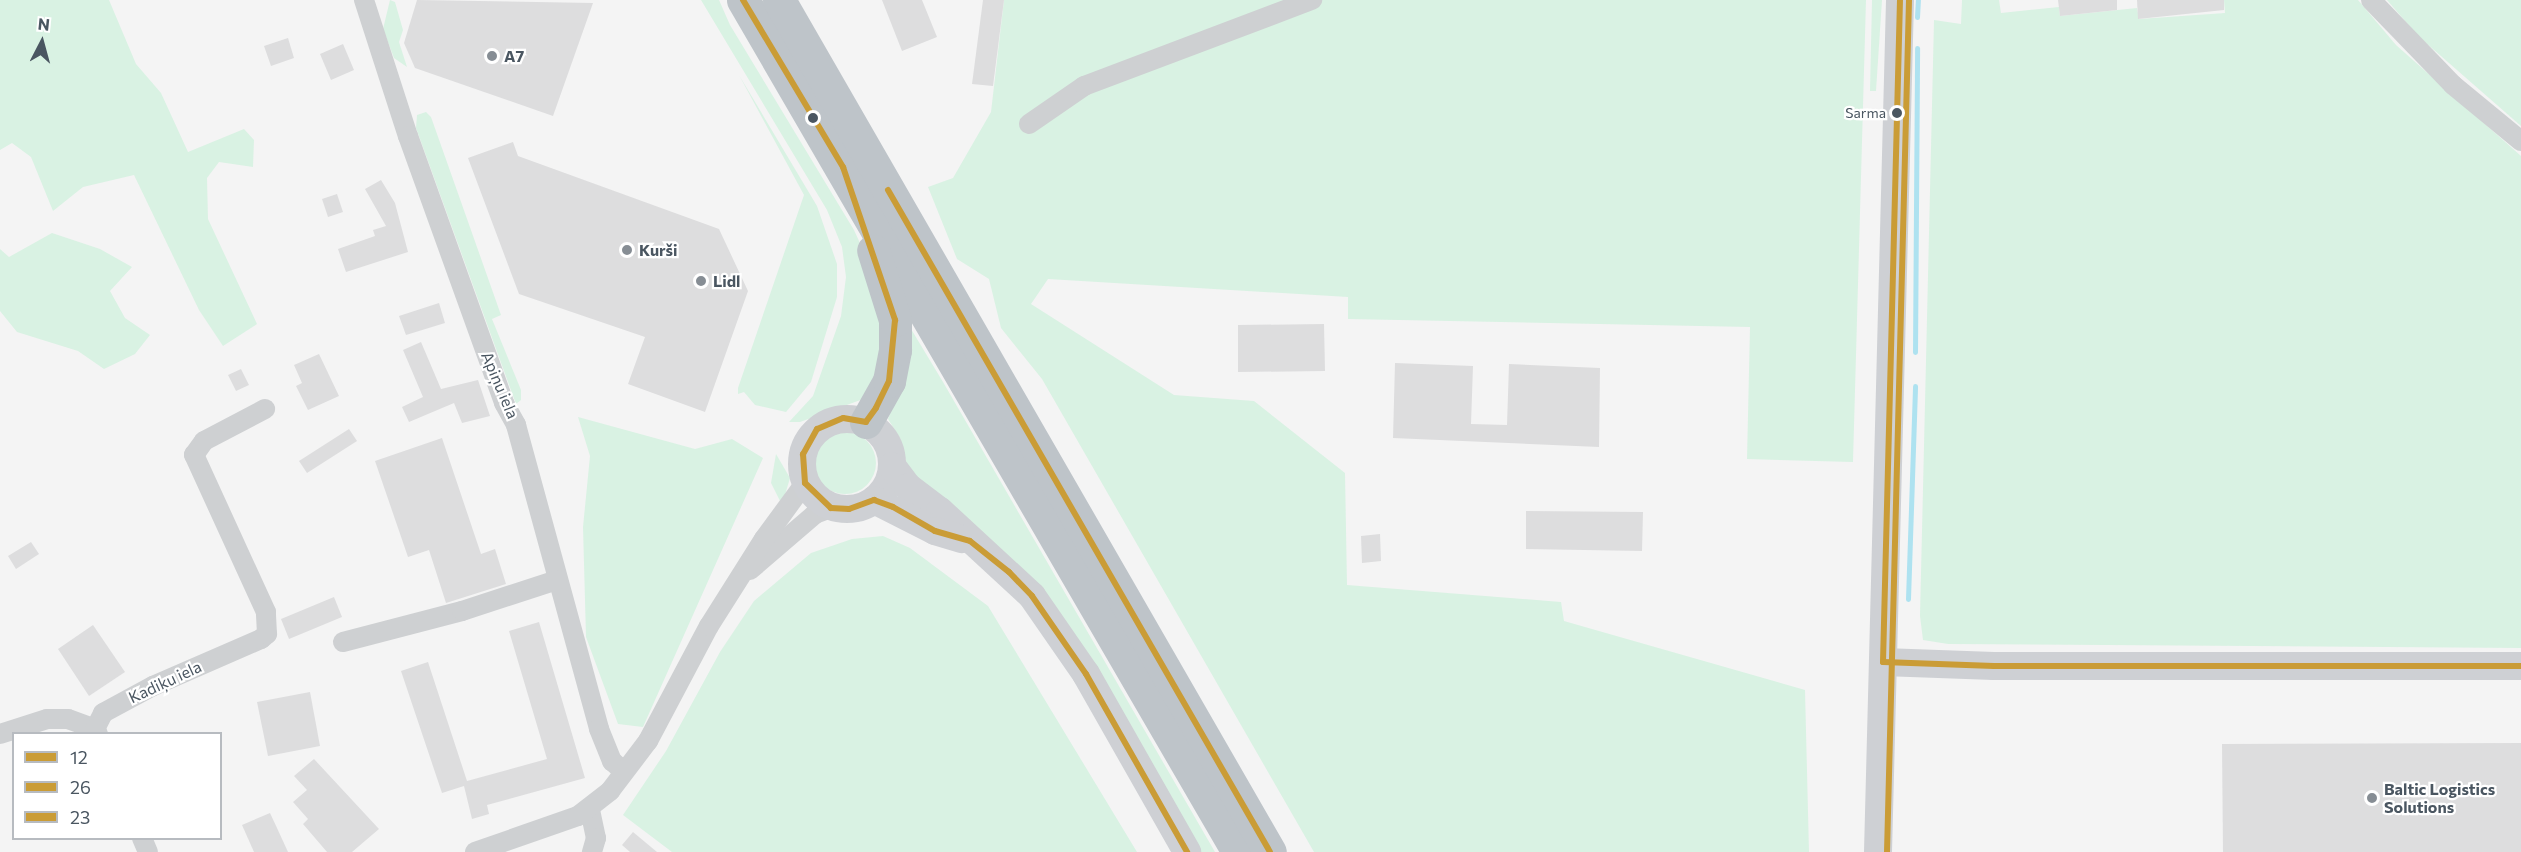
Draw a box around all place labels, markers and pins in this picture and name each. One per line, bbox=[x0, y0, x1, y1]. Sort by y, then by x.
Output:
place label: A7 bbox=[504, 46, 524, 66]
marker: A7 bbox=[485, 49, 499, 63]
place label: Sarma bbox=[1845, 105, 1886, 121]
marker: Sarma bbox=[1891, 107, 1903, 119]
unlabelled marker bbox=[807, 112, 819, 124]
place label: Kurši bbox=[639, 240, 677, 260]
marker: Kurši bbox=[620, 243, 634, 257]
place label: Lidl bbox=[713, 271, 740, 291]
marker: Lidl bbox=[694, 274, 708, 288]
place label: Baltic Logistics Solutions bbox=[2384, 779, 2495, 817]
marker: Baltic Logistics Solutions bbox=[2365, 791, 2379, 805]

